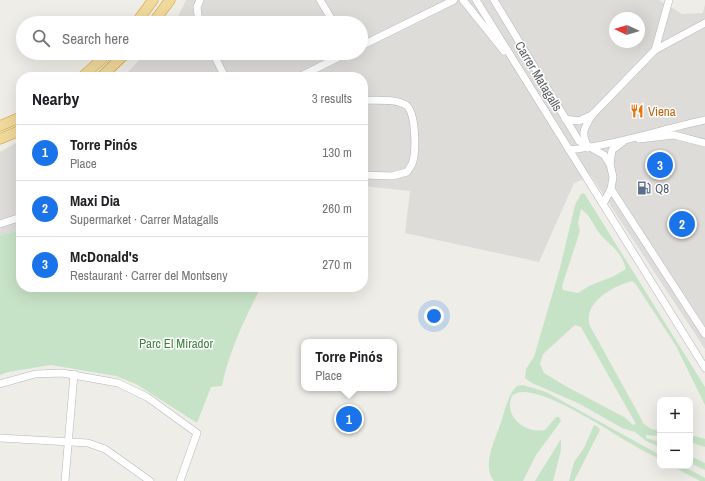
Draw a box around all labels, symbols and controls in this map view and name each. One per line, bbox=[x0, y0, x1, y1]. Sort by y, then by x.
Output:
north arrow bbox=[609, 12, 645, 48]
search box bbox=[16, 16, 368, 60]
icon: search bbox=[30, 27, 52, 49]
text: Search here bbox=[62, 28, 129, 49]
street label: Carrer Matagalls bbox=[511, 38, 566, 114]
text: Nearby bbox=[32, 87, 79, 110]
text: 3 results bbox=[312, 90, 352, 107]
restaurant icon: Viena bbox=[629, 103, 645, 119]
place label: Viena bbox=[648, 103, 676, 120]
text: Torre Pinós bbox=[70, 134, 137, 155]
text: 1 bbox=[42, 144, 48, 161]
text: 130 m bbox=[322, 144, 352, 161]
pin: 3 bbox=[647, 150, 673, 180]
text: Place bbox=[70, 155, 97, 172]
fuel station icon: Q8 bbox=[636, 180, 652, 196]
place label: Q8 bbox=[655, 180, 669, 197]
text: Maxi Dia bbox=[70, 190, 120, 211]
text: 2 bbox=[42, 200, 48, 217]
text: 260 m bbox=[322, 200, 352, 217]
pin: 2 bbox=[669, 209, 695, 239]
text: Supermarket · Carrer Matagalls bbox=[70, 211, 219, 228]
text: McDonald's bbox=[70, 246, 139, 267]
text: 3 bbox=[42, 256, 48, 273]
text: 270 m bbox=[322, 256, 352, 273]
text: Restaurant · Carrer del Montseny bbox=[70, 267, 228, 284]
your location bbox=[424, 306, 444, 326]
park label: Parc El Mirador bbox=[139, 335, 213, 352]
popup bbox=[301, 339, 397, 391]
text: Torre Pinós bbox=[315, 346, 383, 367]
text: Place bbox=[315, 367, 342, 384]
map controls bbox=[657, 397, 693, 469]
button: + bbox=[657, 397, 693, 433]
pin: 1 bbox=[336, 404, 362, 434]
button: − bbox=[657, 433, 693, 469]

